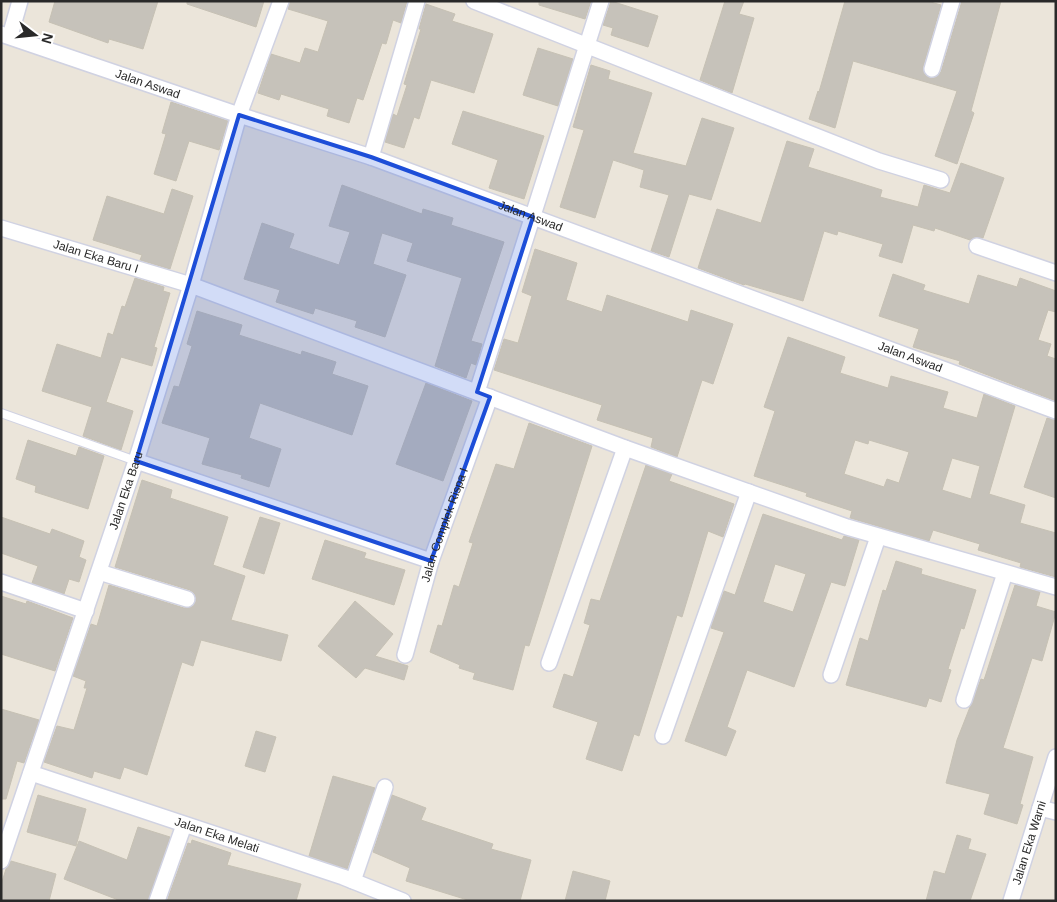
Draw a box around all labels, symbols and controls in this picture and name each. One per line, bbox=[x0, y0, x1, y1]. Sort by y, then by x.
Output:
north arrow bbox=[10, 10, 60, 60]
text: N bbox=[38, 32, 57, 46]
street label: Jalan Aswad bbox=[114, 66, 182, 101]
street label: Jalan Aswad bbox=[496, 198, 565, 234]
street label: Jalan Eka Baru I bbox=[52, 237, 140, 276]
street label: Jalan Aswad bbox=[876, 339, 944, 375]
street label: Jalan Eka Baru bbox=[106, 450, 146, 531]
street label: Jalan Complek Rispa I bbox=[418, 466, 471, 584]
street label: Jalan Eka Warni bbox=[1010, 799, 1049, 886]
street label: Jalan Eka Melati bbox=[173, 814, 261, 856]

